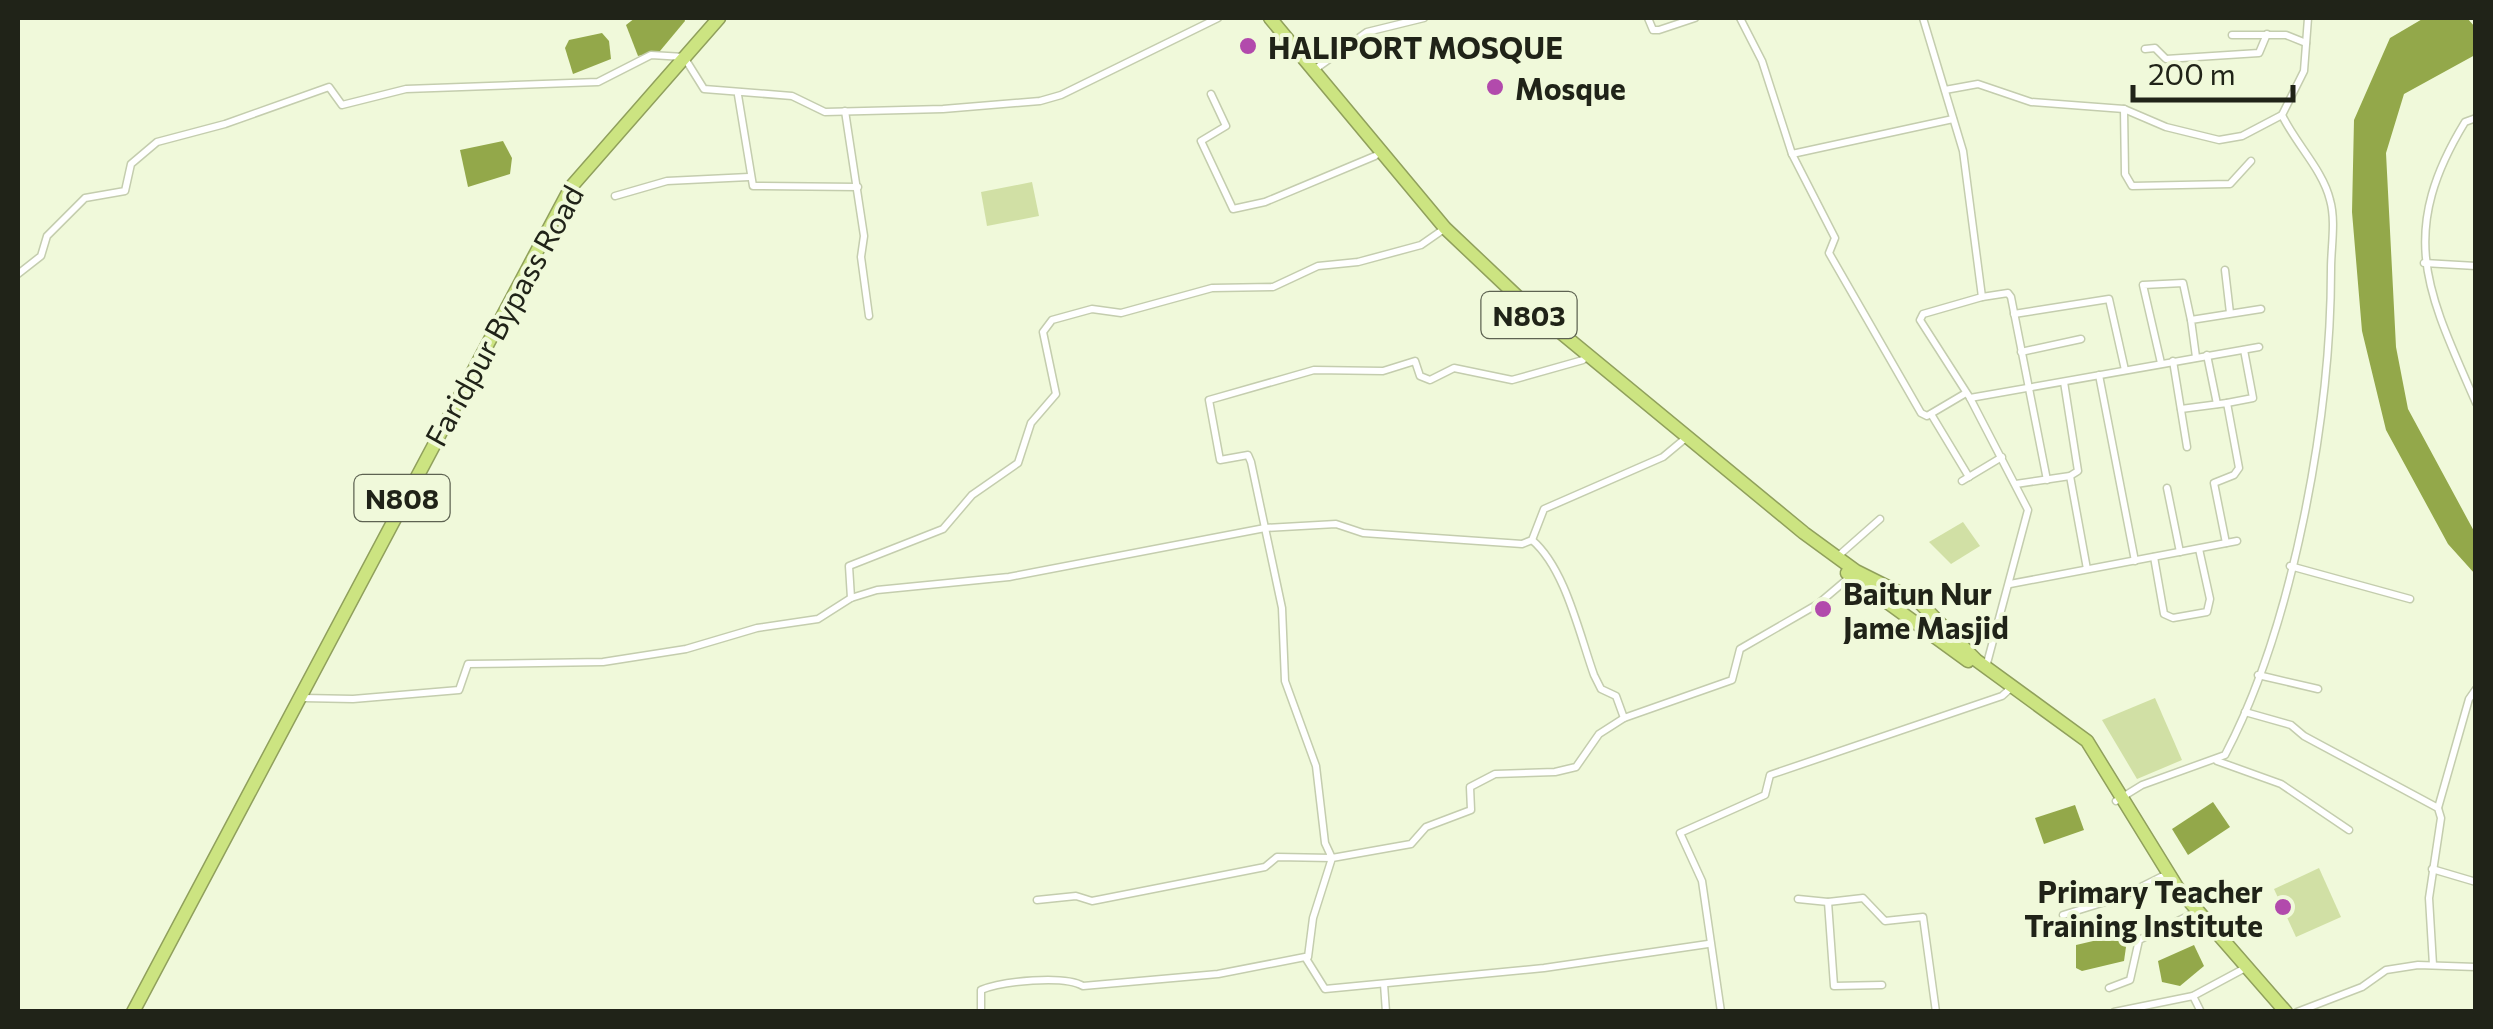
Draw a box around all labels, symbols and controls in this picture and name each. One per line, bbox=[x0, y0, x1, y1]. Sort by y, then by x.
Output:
place label: HALIPORT MOSQUE bbox=[1268, 28, 1563, 65]
marker: HALIPORT MOSQUE bbox=[1237, 35, 1259, 57]
scale bar bbox=[2133, 40, 2293, 102]
text: 200 m bbox=[2148, 54, 2236, 91]
place label: Mosque bbox=[1515, 69, 1626, 106]
marker: Mosque bbox=[1484, 76, 1506, 98]
street label: Faridpur Bypass Road bbox=[416, 178, 590, 452]
road number: N803 bbox=[1482, 292, 1576, 338]
road number: N808 bbox=[354, 475, 450, 521]
place label: Baitun Nur Jame Masjid bbox=[1843, 574, 2009, 645]
marker: Baitun Nur Jame Masjid bbox=[1812, 598, 1834, 620]
place label: Primary Teacher Training Institute bbox=[2024, 872, 2263, 943]
marker: Primary Teacher Training Institute bbox=[2272, 896, 2294, 918]

